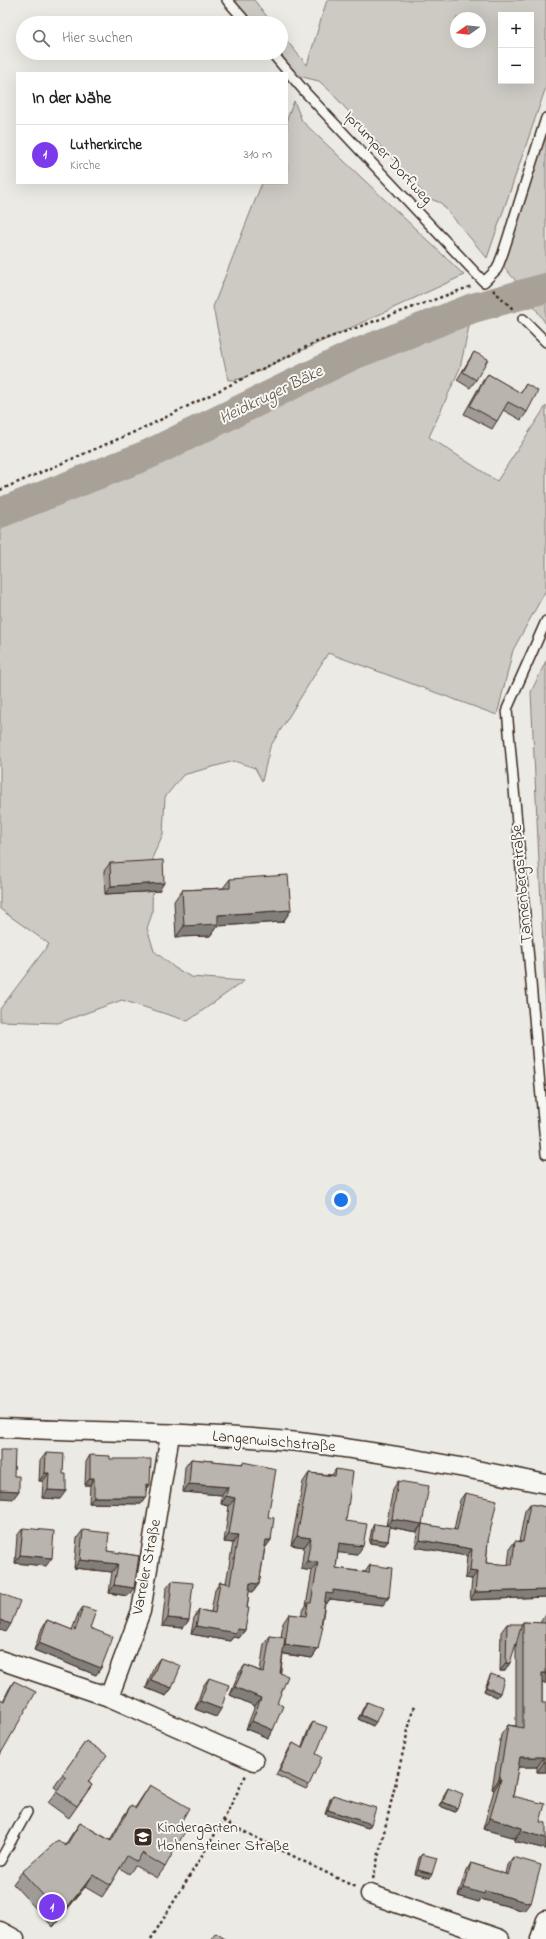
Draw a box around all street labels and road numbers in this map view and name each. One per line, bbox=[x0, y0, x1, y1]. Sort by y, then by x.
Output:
street label: Iprumper Dorfweg bbox=[338, 106, 438, 210]
street label: Tannenbergstraße bbox=[505, 823, 539, 944]
street label: Langenwischstraße bbox=[211, 1425, 337, 1459]
street label: Varreler Straße bbox=[126, 1516, 168, 1618]

